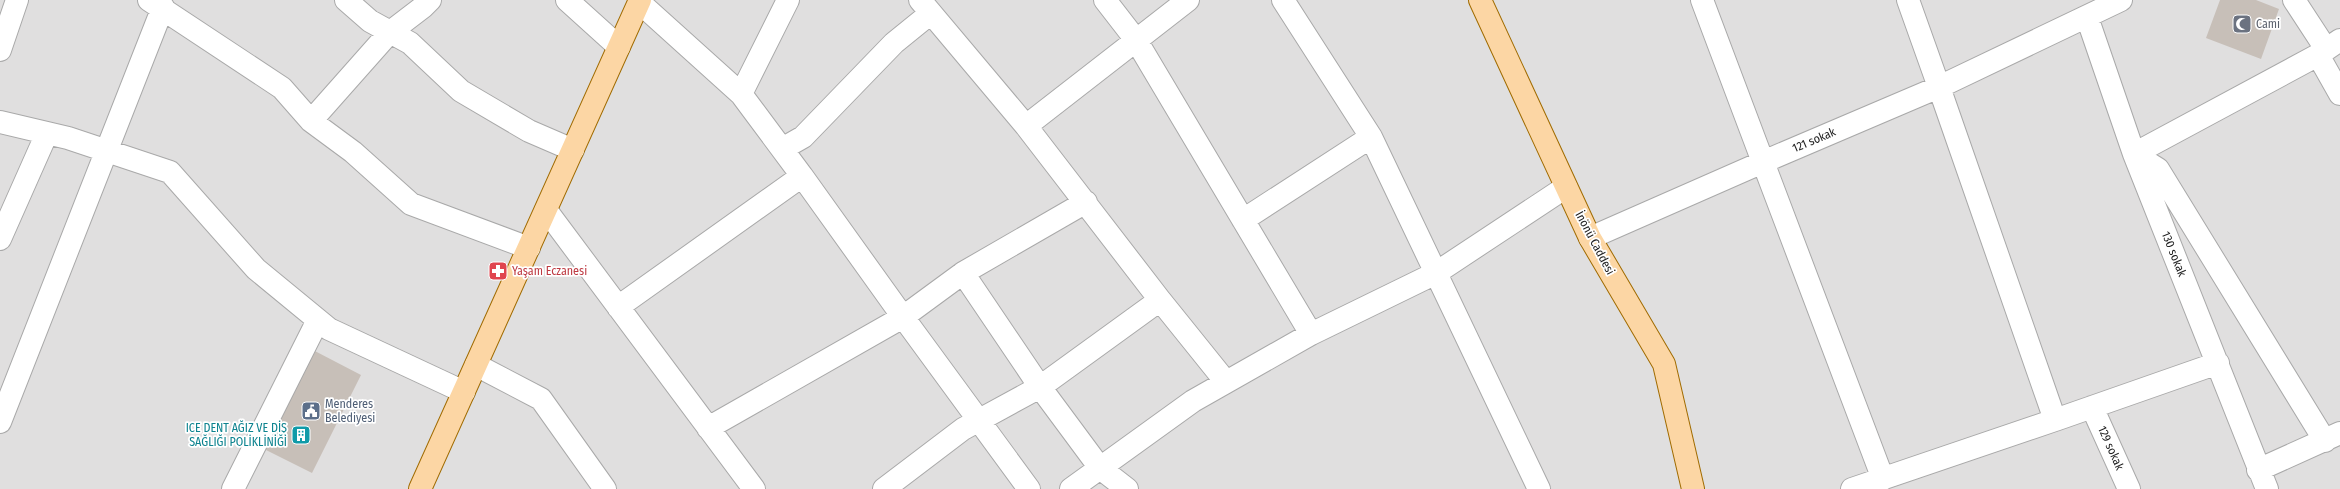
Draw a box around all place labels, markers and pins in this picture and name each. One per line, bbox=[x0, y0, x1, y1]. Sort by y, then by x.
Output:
mosque icon: Cami bbox=[2231, 13, 2253, 35]
place label: Cami bbox=[2256, 17, 2280, 31]
pharmacy icon: Yaşam Eczanesi bbox=[487, 260, 509, 282]
place label: Yaşam Eczanesi bbox=[512, 264, 587, 278]
place label: Menderes Belediyesi bbox=[325, 397, 375, 425]
public building icon: Menderes Belediyesi bbox=[300, 400, 322, 422]
place label: ICE DENT AĞIZ VE DİŞ SAĞLIĞI POLİKLİNİĞİ bbox=[186, 420, 287, 449]
building icon: ICE DENT AĞIZ VE DİŞ SAĞLIĞI POLİKLİNİĞİ bbox=[290, 424, 312, 446]

